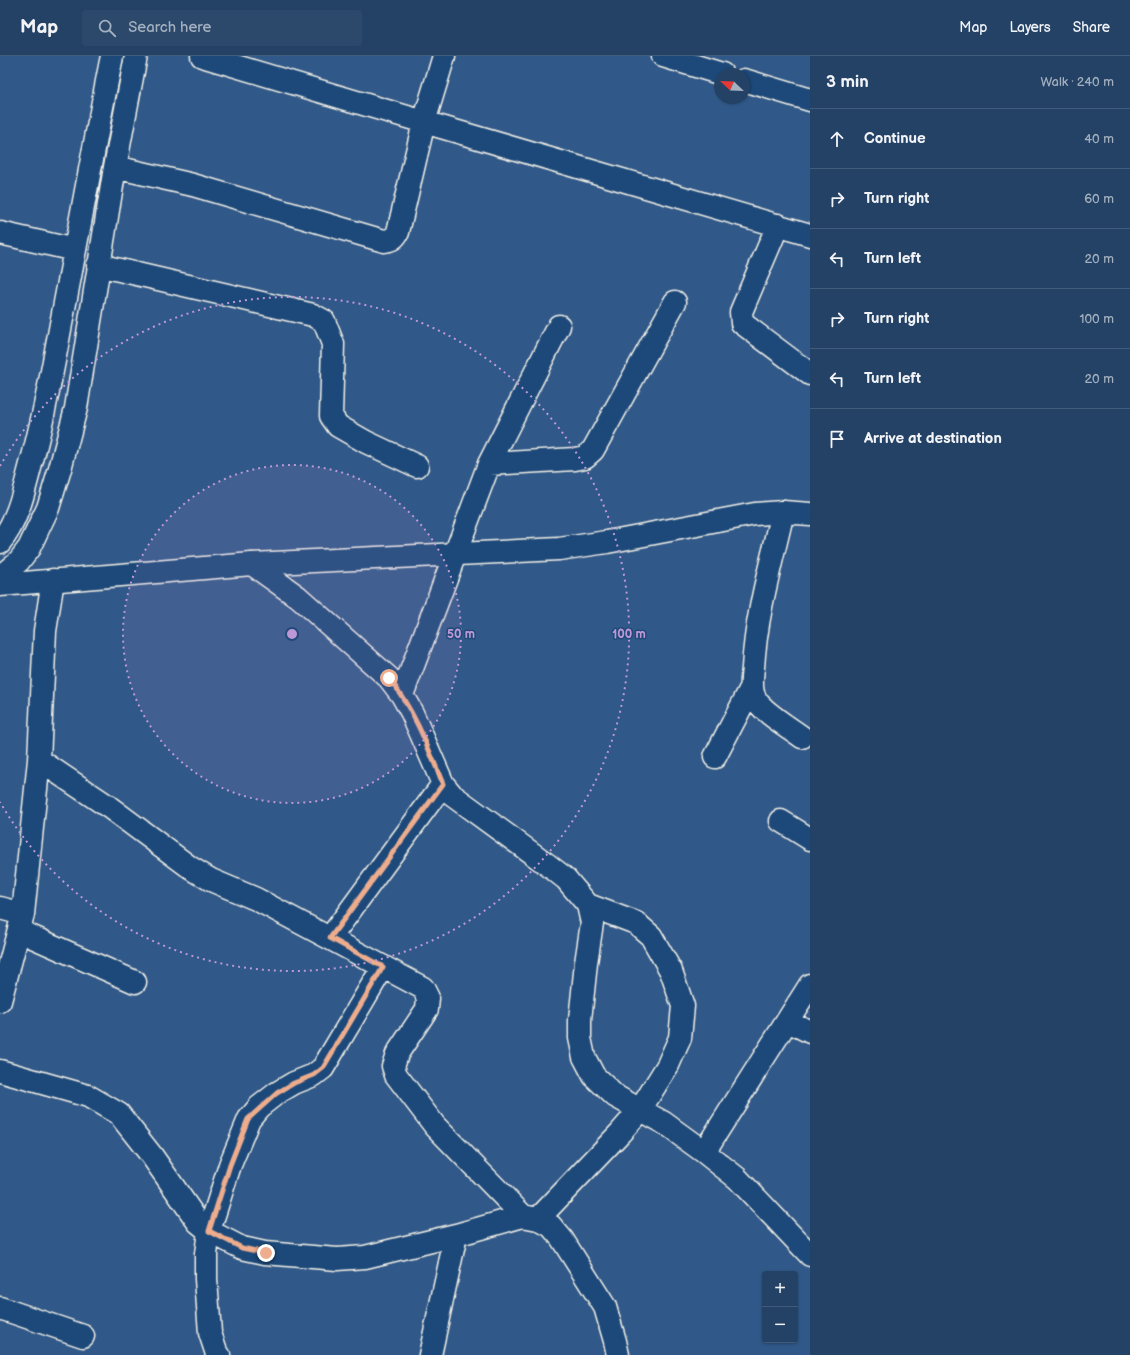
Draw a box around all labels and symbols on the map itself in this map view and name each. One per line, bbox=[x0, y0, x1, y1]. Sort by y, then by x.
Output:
north arrow bbox=[714, 68, 750, 104]
centre of rings bbox=[285, 627, 299, 641]
text: 50 m bbox=[447, 627, 475, 642]
text: 100 m bbox=[612, 627, 646, 642]
route start bbox=[380, 669, 398, 687]
route end bbox=[257, 1244, 275, 1262]

